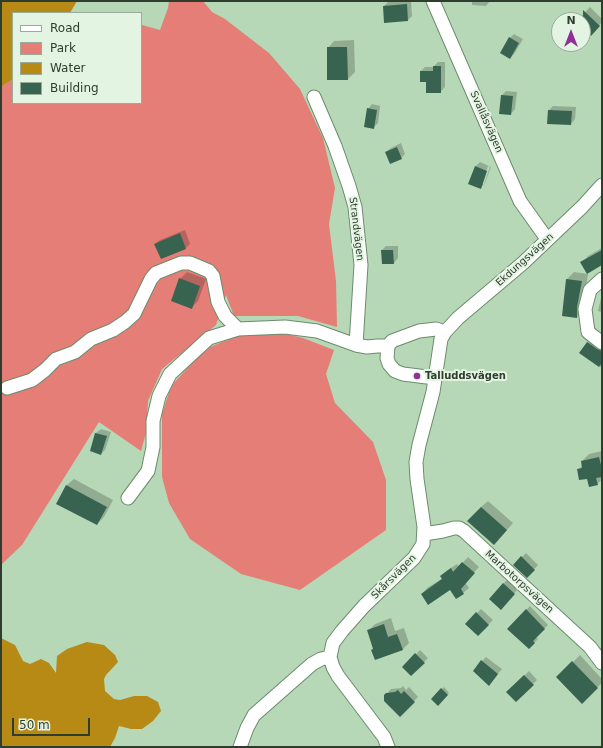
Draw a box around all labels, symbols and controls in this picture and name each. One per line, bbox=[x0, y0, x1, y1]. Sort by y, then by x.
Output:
legend bbox=[12, 12, 142, 104]
north arrow bbox=[551, 12, 591, 52]
text: N bbox=[566, 14, 576, 27]
text: Road bbox=[50, 21, 80, 35]
text: Park bbox=[50, 41, 76, 55]
text: Water bbox=[50, 61, 85, 75]
text: Building bbox=[50, 81, 99, 95]
street label: Svallåsvägen bbox=[467, 89, 505, 155]
street label: Strandvägen bbox=[346, 196, 366, 262]
street label: Ekdungsvägen bbox=[494, 231, 556, 289]
place label: Talluddsvägen bbox=[425, 370, 506, 382]
marker: Talluddsvägen bbox=[412, 371, 422, 381]
street label: Marbotorpsvägen bbox=[482, 548, 556, 616]
street label: Skårsvägen bbox=[369, 552, 419, 602]
scale bar bbox=[14, 710, 92, 736]
text: 50 m bbox=[19, 718, 50, 732]

